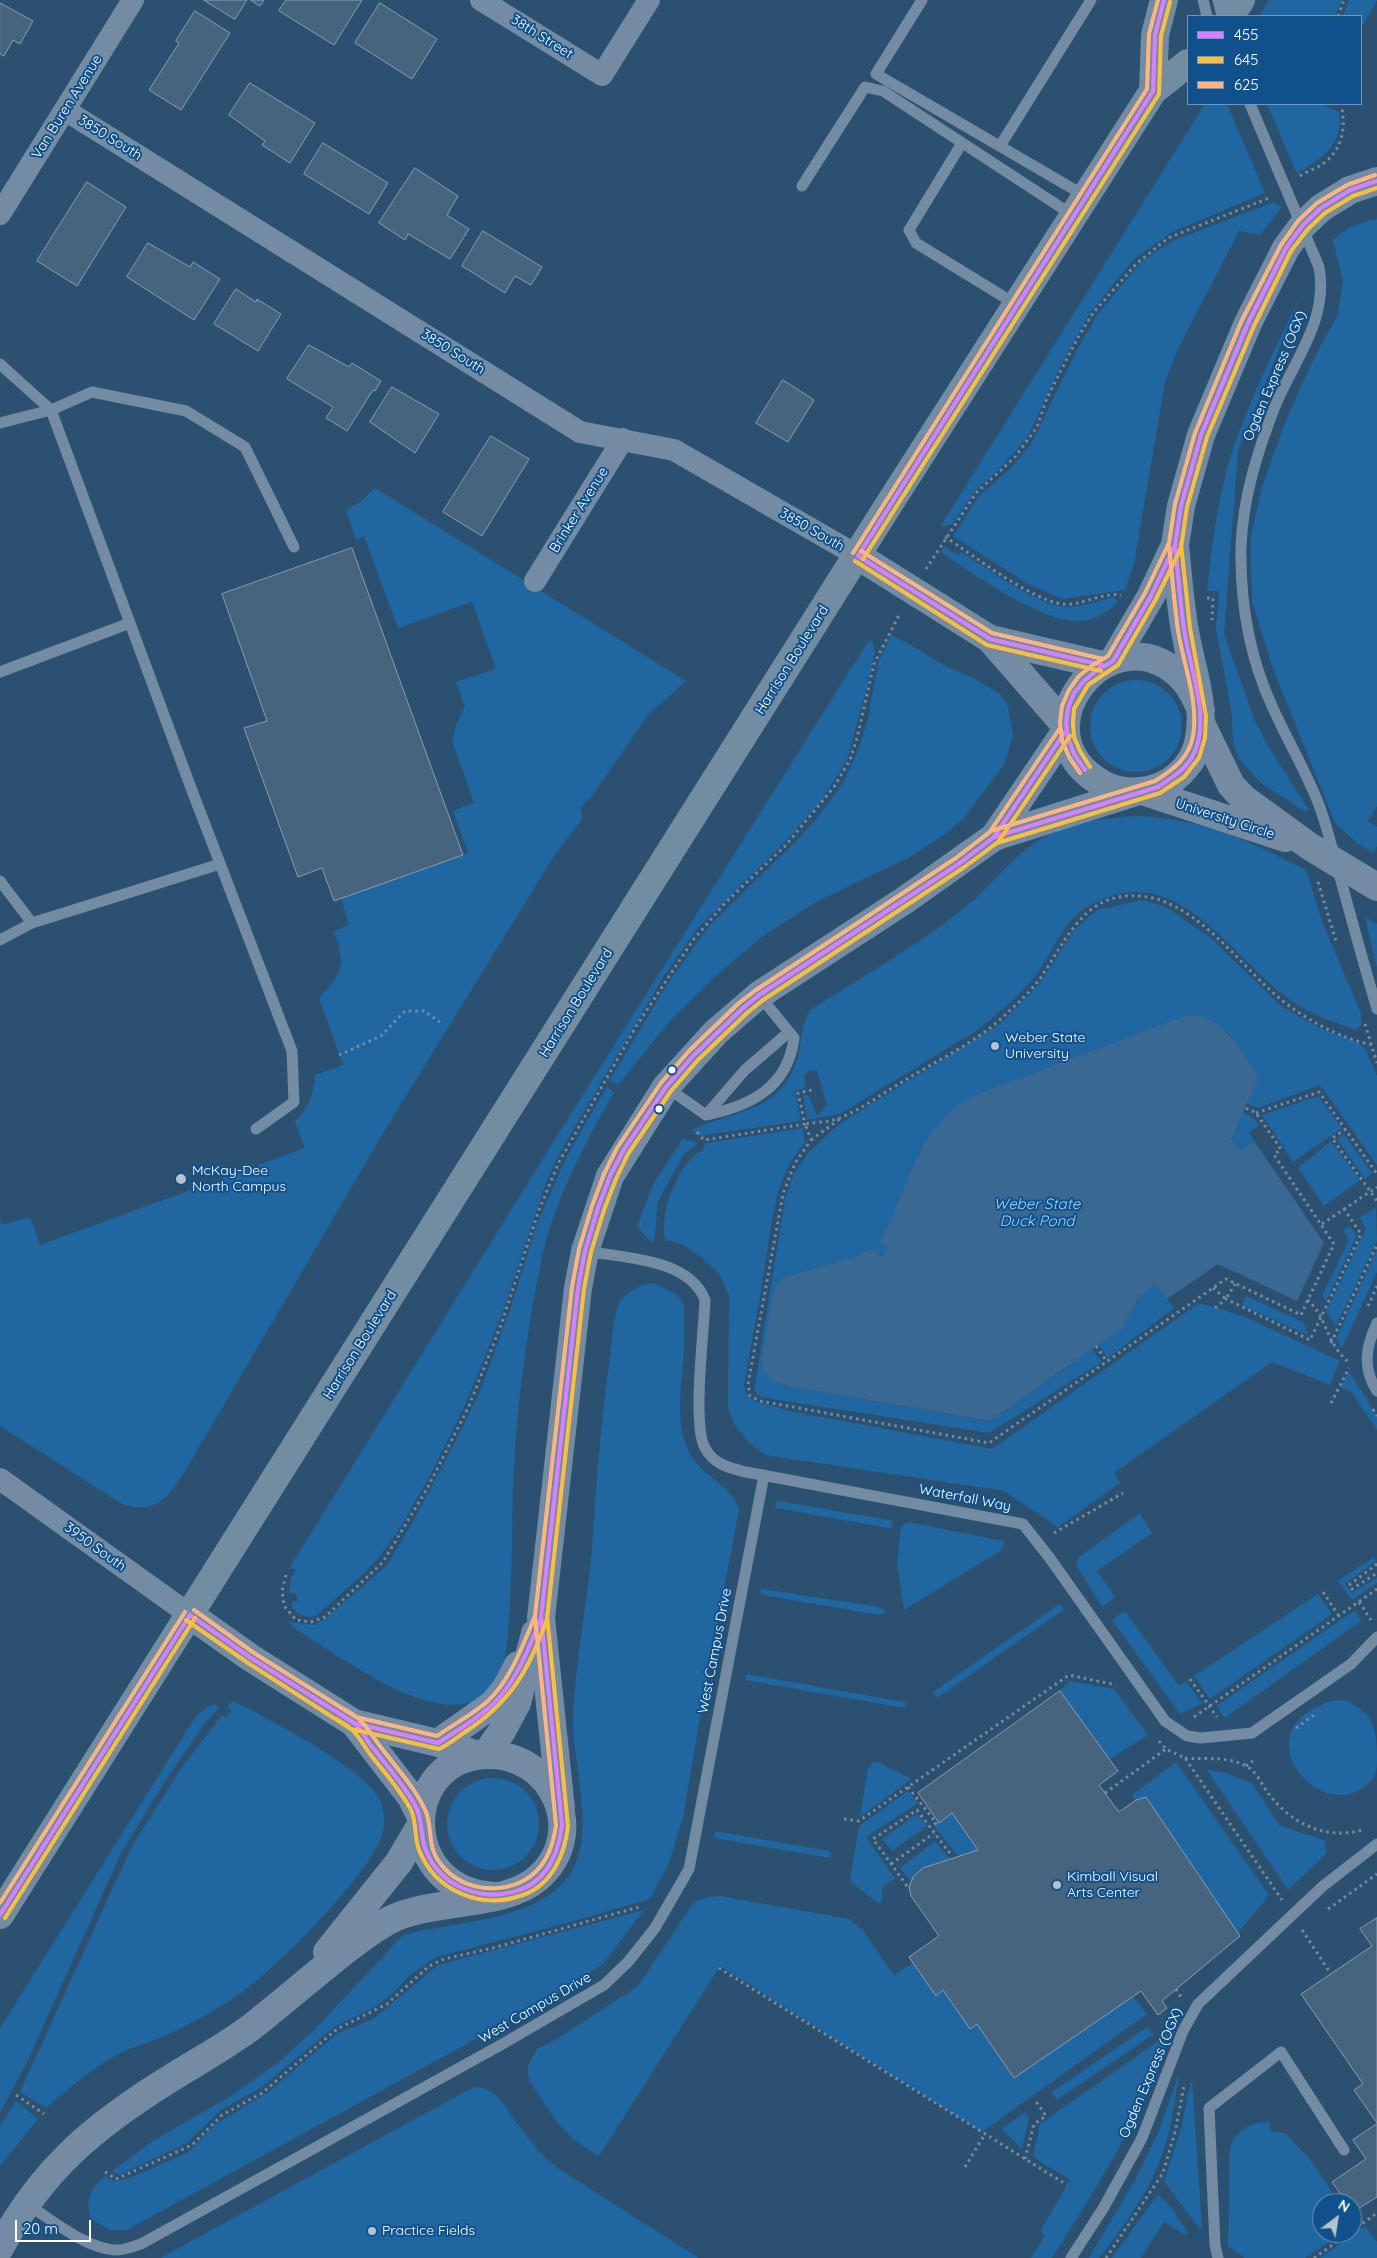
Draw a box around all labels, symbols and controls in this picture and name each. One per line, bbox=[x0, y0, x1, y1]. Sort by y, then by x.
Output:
street label: 38th Street bbox=[508, 11, 576, 63]
legend bbox=[1187, 15, 1362, 105]
text: 455 bbox=[1234, 25, 1258, 44]
text: 645 bbox=[1234, 50, 1259, 69]
street label: Van Buren Avenue bbox=[28, 52, 106, 162]
text: 625 bbox=[1234, 75, 1259, 94]
street label: 3850 South bbox=[75, 112, 145, 164]
street label: Ogden Express (OGX) bbox=[1240, 308, 1310, 444]
street label: 3850 South bbox=[418, 326, 488, 378]
street label: Brinker Avenue bbox=[546, 464, 612, 556]
street label: 3850 South bbox=[777, 505, 847, 555]
street label: Harrison Boulevard bbox=[752, 602, 832, 718]
street label: University Circle bbox=[1173, 795, 1277, 843]
street label: Harrison Boulevard bbox=[536, 945, 616, 1061]
place label: Weber State University bbox=[1005, 1030, 1086, 1062]
marker: Weber State University bbox=[989, 1040, 1001, 1052]
unlabelled marker bbox=[667, 1065, 677, 1075]
unlabelled marker bbox=[654, 1104, 664, 1114]
place label: McKay-Dee North Campus bbox=[192, 1163, 286, 1196]
marker: McKay-Dee North Campus bbox=[174, 1172, 188, 1186]
water label: Weber State Duck Pond bbox=[994, 1195, 1080, 1230]
street label: Harrison Boulevard bbox=[320, 1287, 400, 1403]
street label: Waterfall Way bbox=[918, 1481, 1012, 1515]
street label: 3950 South bbox=[61, 1519, 129, 1575]
street label: West Campus Drive bbox=[695, 1587, 735, 1715]
place label: Kimball Visual Arts Center bbox=[1067, 1869, 1158, 1901]
marker: Kimball Visual Arts Center bbox=[1051, 1879, 1063, 1891]
street label: West Campus Drive bbox=[476, 1969, 594, 2047]
street label: Ogden Express (OGX) bbox=[1116, 2005, 1186, 2141]
north arrow bbox=[1312, 2193, 1362, 2243]
text: N bbox=[1335, 2196, 1353, 2216]
scale bar bbox=[18, 2210, 94, 2242]
text: 20 m bbox=[23, 2219, 58, 2238]
place label: Practice Fields bbox=[382, 2223, 475, 2239]
marker: Practice Fields bbox=[366, 2225, 378, 2237]

